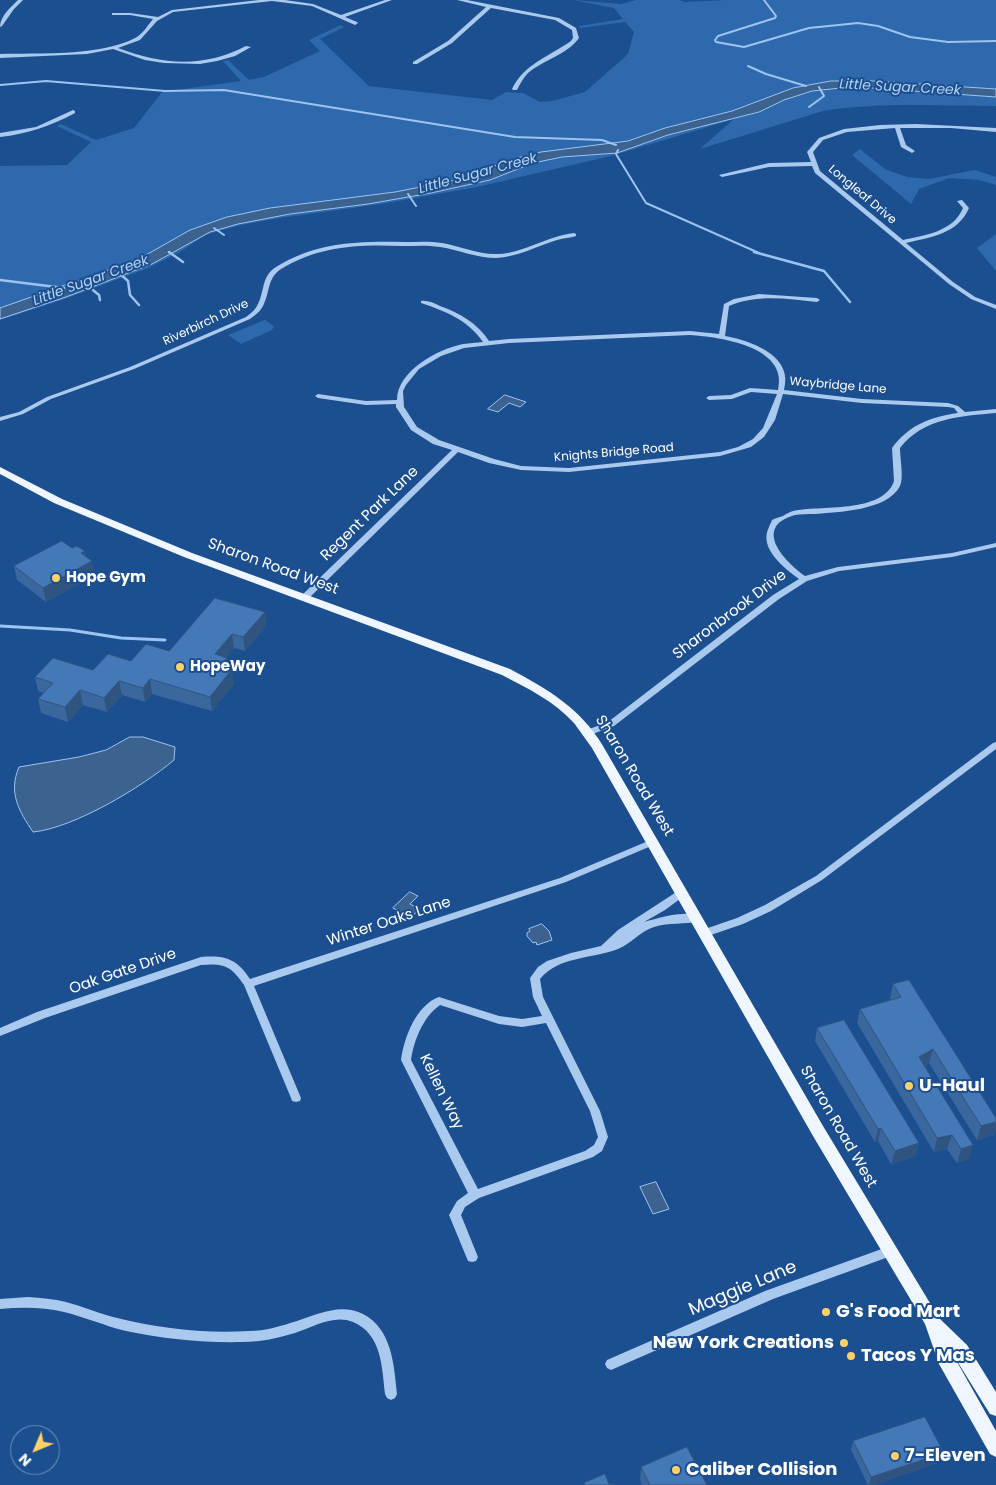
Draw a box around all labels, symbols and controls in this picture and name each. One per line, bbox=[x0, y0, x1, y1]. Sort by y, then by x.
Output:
water label: Little Sugar Creek bbox=[839, 76, 961, 100]
water label: Little Sugar Creek bbox=[417, 150, 539, 198]
street label: Longleaf Drive bbox=[825, 162, 899, 228]
water label: Little Sugar Creek bbox=[31, 252, 151, 310]
street label: Riverbirch Drive bbox=[161, 297, 251, 349]
street label: Waybridge Lane bbox=[789, 375, 887, 397]
street label: Knights Bridge Road bbox=[553, 441, 675, 465]
street label: Regent Park Lane bbox=[317, 463, 423, 565]
street label: Sharon Road West bbox=[205, 535, 341, 599]
street label: Sharonbrook Drive bbox=[670, 566, 790, 664]
place label: Hope Gym bbox=[66, 569, 146, 587]
marker: Hope Gym bbox=[50, 572, 62, 584]
place label: HopeWay bbox=[190, 658, 265, 676]
marker: HopeWay bbox=[174, 661, 186, 673]
street label: Sharon Road West bbox=[591, 712, 677, 840]
street label: Winter Oaks Lane bbox=[325, 893, 453, 951]
street label: Oak Gate Drive bbox=[67, 945, 179, 999]
street label: Kellen Way bbox=[415, 1051, 467, 1133]
street label: Sharon Road West bbox=[796, 1063, 880, 1191]
place label: U-Haul bbox=[919, 1075, 985, 1097]
marker: U-Haul bbox=[903, 1080, 915, 1092]
street label: Maggie Lane bbox=[686, 1257, 800, 1321]
place label: G's Food Mart bbox=[836, 1301, 960, 1323]
marker: G's Food Mart bbox=[820, 1306, 832, 1318]
place label: New York Creations bbox=[653, 1332, 834, 1354]
marker: New York Creations bbox=[838, 1337, 850, 1349]
place label: Tacos Y Mas bbox=[861, 1345, 975, 1367]
marker: Tacos Y Mas bbox=[845, 1350, 857, 1362]
north arrow bbox=[10, 1425, 60, 1475]
place label: 7-Eleven bbox=[905, 1445, 986, 1467]
text: N bbox=[14, 1449, 36, 1471]
marker: 7-Eleven bbox=[889, 1450, 901, 1462]
place label: Caliber Collision bbox=[686, 1459, 837, 1481]
marker: Caliber Collision bbox=[670, 1464, 682, 1476]

